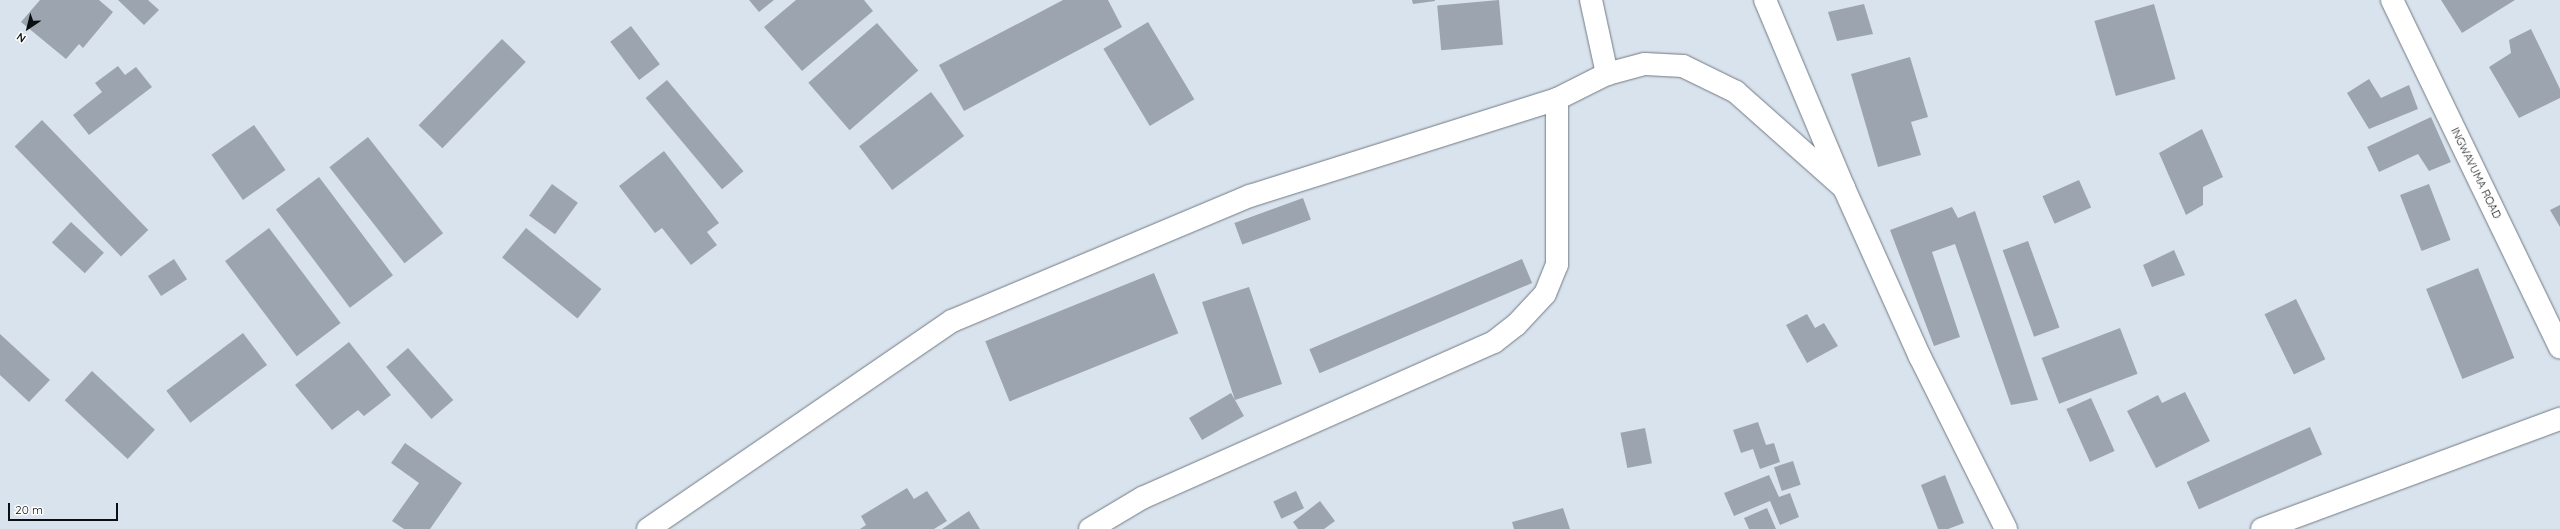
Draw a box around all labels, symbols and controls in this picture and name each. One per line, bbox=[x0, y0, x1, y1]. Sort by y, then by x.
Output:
north arrow bbox=[8, 8, 48, 48]
text: N bbox=[14, 30, 28, 46]
street label: INGWAVUMA ROAD bbox=[2448, 125, 2504, 221]
scale bar bbox=[10, 495, 120, 521]
text: 20 m bbox=[15, 502, 43, 517]

